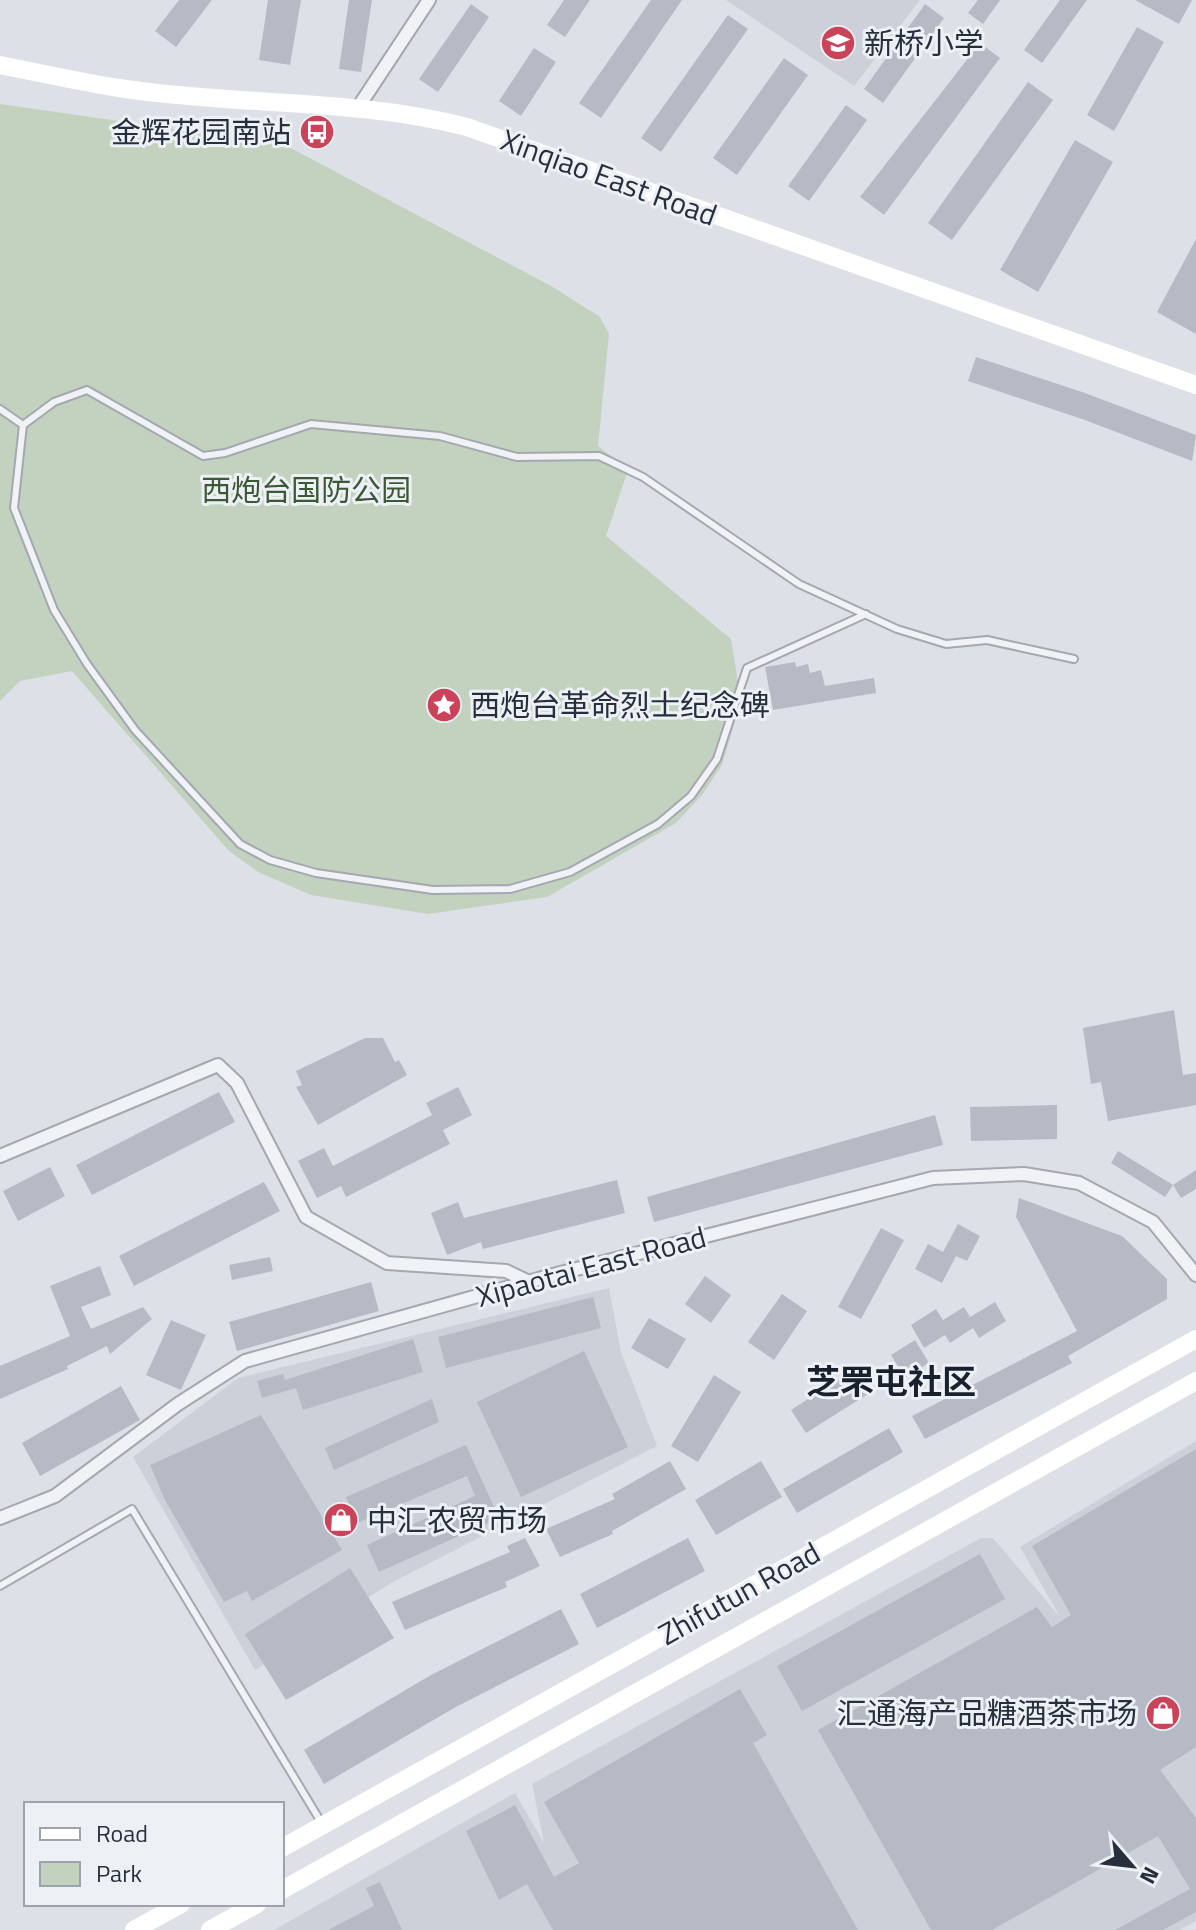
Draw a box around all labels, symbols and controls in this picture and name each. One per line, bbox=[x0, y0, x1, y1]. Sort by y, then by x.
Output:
place label: 新桥小学 bbox=[864, 20, 984, 66]
school or university icon: 新桥小学 bbox=[819, 24, 857, 62]
place label: 金辉花园南站 bbox=[111, 109, 291, 155]
bus stop icon: 金辉花园南站 bbox=[298, 113, 336, 151]
street label: Xinqiao East Road bbox=[495, 117, 723, 237]
park label: 西炮台国防公园 bbox=[201, 467, 411, 513]
place label: 西炮台革命烈士纪念碑 bbox=[470, 682, 770, 728]
place icon: 西炮台革命烈士纪念碑 bbox=[425, 686, 463, 724]
street label: Xipaotai East Road bbox=[471, 1213, 711, 1319]
district label: 芝罘屯社区 bbox=[806, 1355, 976, 1407]
place label: 中汇农贸市场 bbox=[367, 1497, 547, 1543]
shop icon: 中汇农贸市场 bbox=[322, 1501, 360, 1539]
street label: Zhifutun Road bbox=[650, 1530, 828, 1656]
place label: 汇通海产品糖酒茶市场 bbox=[837, 1690, 1137, 1736]
shop icon: 汇通海产品糖酒茶市场 bbox=[1144, 1694, 1182, 1732]
legend bbox=[24, 1802, 284, 1906]
text: Road bbox=[96, 1815, 148, 1851]
north arrow bbox=[1092, 1826, 1172, 1906]
text: Park bbox=[96, 1855, 142, 1891]
text: N bbox=[1131, 1861, 1168, 1890]

